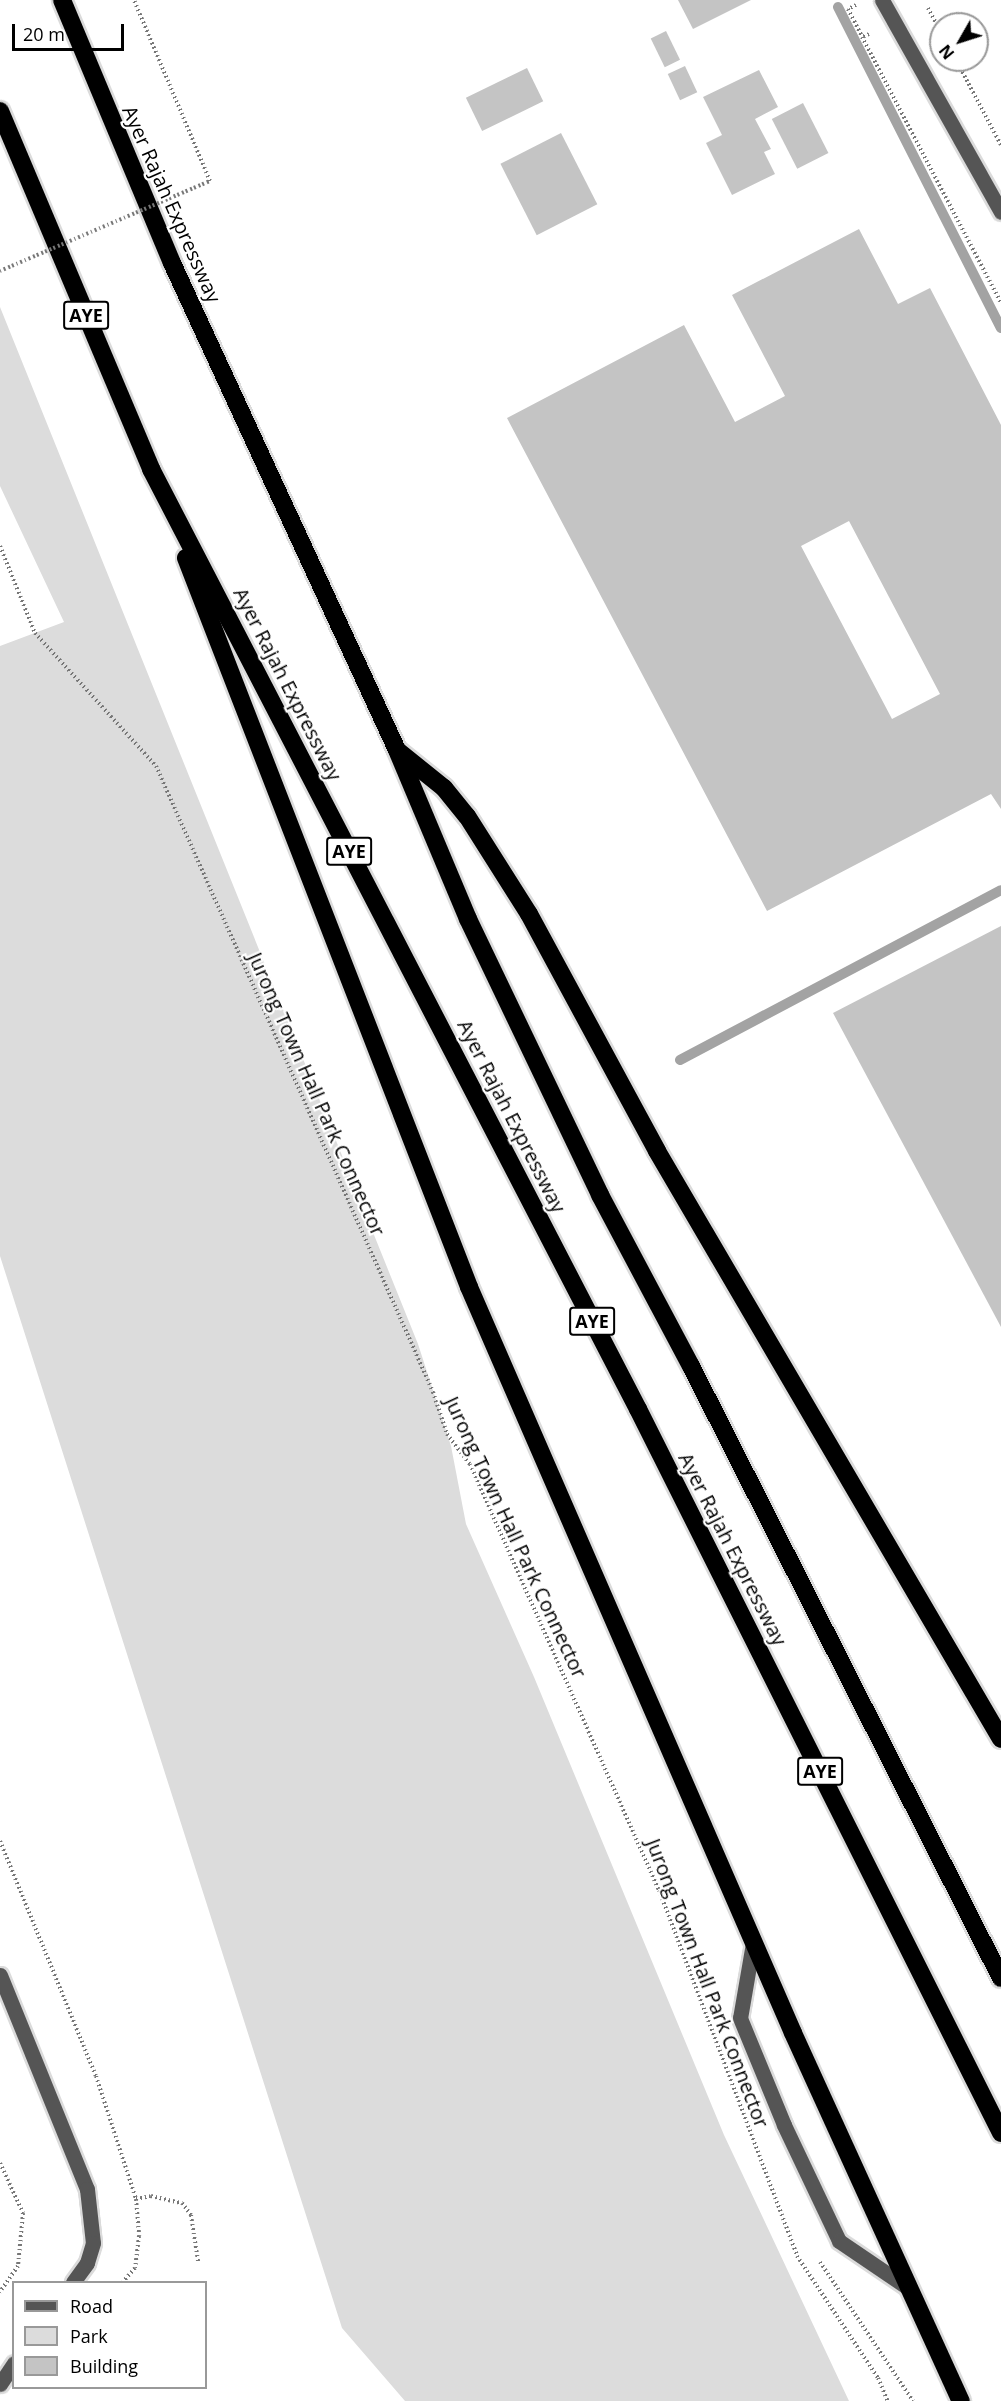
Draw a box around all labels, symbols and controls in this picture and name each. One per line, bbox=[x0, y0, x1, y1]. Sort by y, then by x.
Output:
scale bar bbox=[15, 12, 128, 50]
north arrow bbox=[929, 12, 989, 72]
text: 20 m bbox=[23, 22, 65, 46]
text: N bbox=[934, 40, 959, 64]
street label: Ayer Rajah Expressway bbox=[118, 102, 226, 306]
road number: AYE bbox=[62, 300, 110, 330]
street label: Ayer Rajah Expressway bbox=[229, 584, 347, 784]
road number: AYE bbox=[325, 836, 373, 866]
street label: Jurong Town Hall Park Connector bbox=[243, 949, 391, 1239]
street label: Ayer Rajah Expressway bbox=[453, 1016, 571, 1216]
road number: AYE bbox=[568, 1306, 616, 1336]
street label: Jurong Town Hall Park Connector bbox=[440, 1393, 592, 1681]
street label: Ayer Rajah Expressway bbox=[674, 1449, 792, 1649]
road number: AYE bbox=[796, 1756, 844, 1786]
street label: Jurong Town Hall Park Connector bbox=[642, 1835, 774, 2131]
legend bbox=[12, 2281, 207, 2389]
text: Road bbox=[70, 2294, 113, 2318]
text: Park bbox=[70, 2324, 108, 2348]
text: Building bbox=[70, 2354, 138, 2378]

